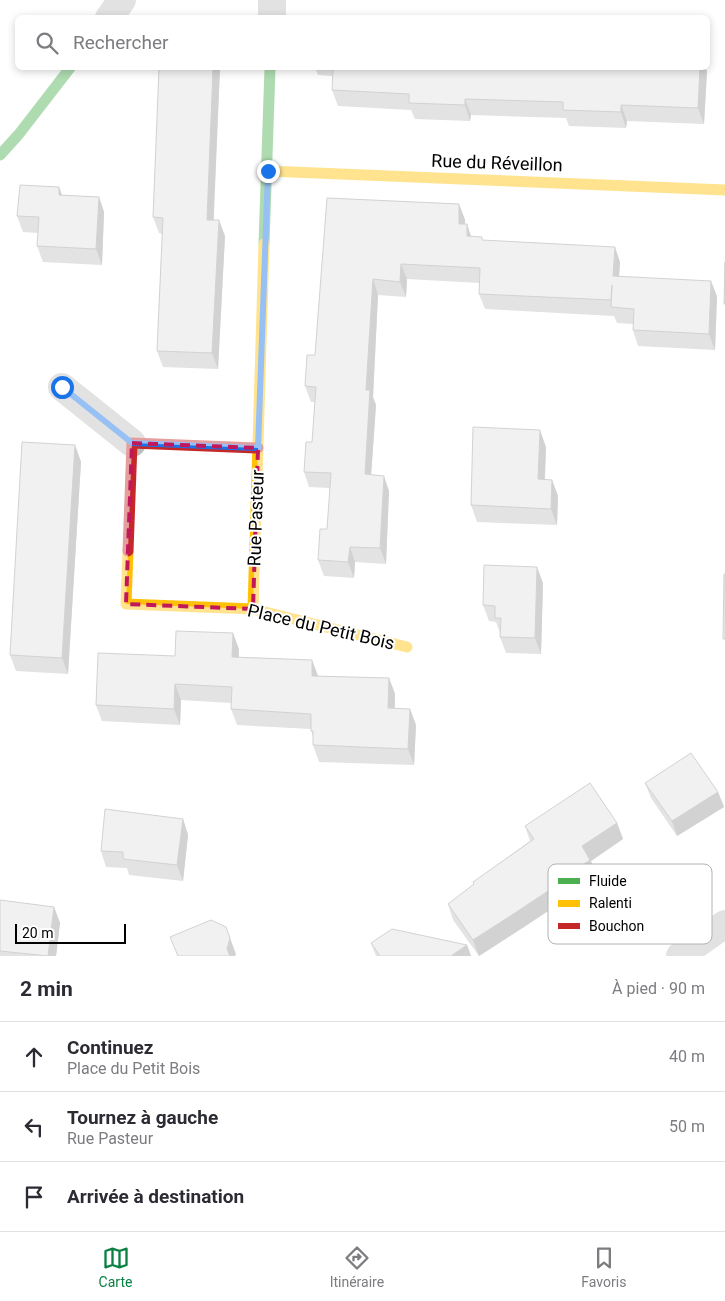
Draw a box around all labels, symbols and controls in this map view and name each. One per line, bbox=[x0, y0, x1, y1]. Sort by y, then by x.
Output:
search box bbox=[15, 15, 710, 70]
icon: search bbox=[33, 29, 61, 57]
text: Rechercher bbox=[73, 31, 168, 54]
street label: Rue du Réveillon bbox=[431, 150, 563, 175]
route end bbox=[257, 160, 280, 183]
route start bbox=[51, 376, 74, 399]
street label: Rue Pasteur bbox=[243, 469, 268, 567]
street label: Place du Petit Bois bbox=[246, 599, 397, 654]
legend bbox=[548, 864, 712, 944]
text: Fluide bbox=[589, 873, 627, 889]
text: Ralenti bbox=[589, 895, 632, 911]
text: Bouchon bbox=[589, 918, 644, 934]
scale bar bbox=[15, 921, 126, 944]
text: 20 m bbox=[22, 925, 54, 941]
text: 2 min bbox=[20, 977, 73, 1001]
text: À pied · 90 m bbox=[612, 979, 705, 998]
text: Continuez bbox=[67, 1036, 153, 1059]
icon: ahead bbox=[20, 1043, 48, 1071]
text: 40 m bbox=[669, 1047, 705, 1066]
text: Place du Petit Bois bbox=[67, 1059, 200, 1078]
text: Tournez à gauche bbox=[67, 1106, 218, 1129]
icon: left bbox=[20, 1113, 48, 1141]
text: 50 m bbox=[669, 1117, 705, 1136]
text: Rue Pasteur bbox=[67, 1129, 153, 1148]
icon: arrive bbox=[20, 1183, 48, 1211]
text: Arrivée à destination bbox=[67, 1185, 244, 1208]
tab: Carte bbox=[99, 1244, 132, 1290]
tab: Itinéraire bbox=[330, 1244, 384, 1290]
tab: Favoris bbox=[581, 1244, 626, 1290]

